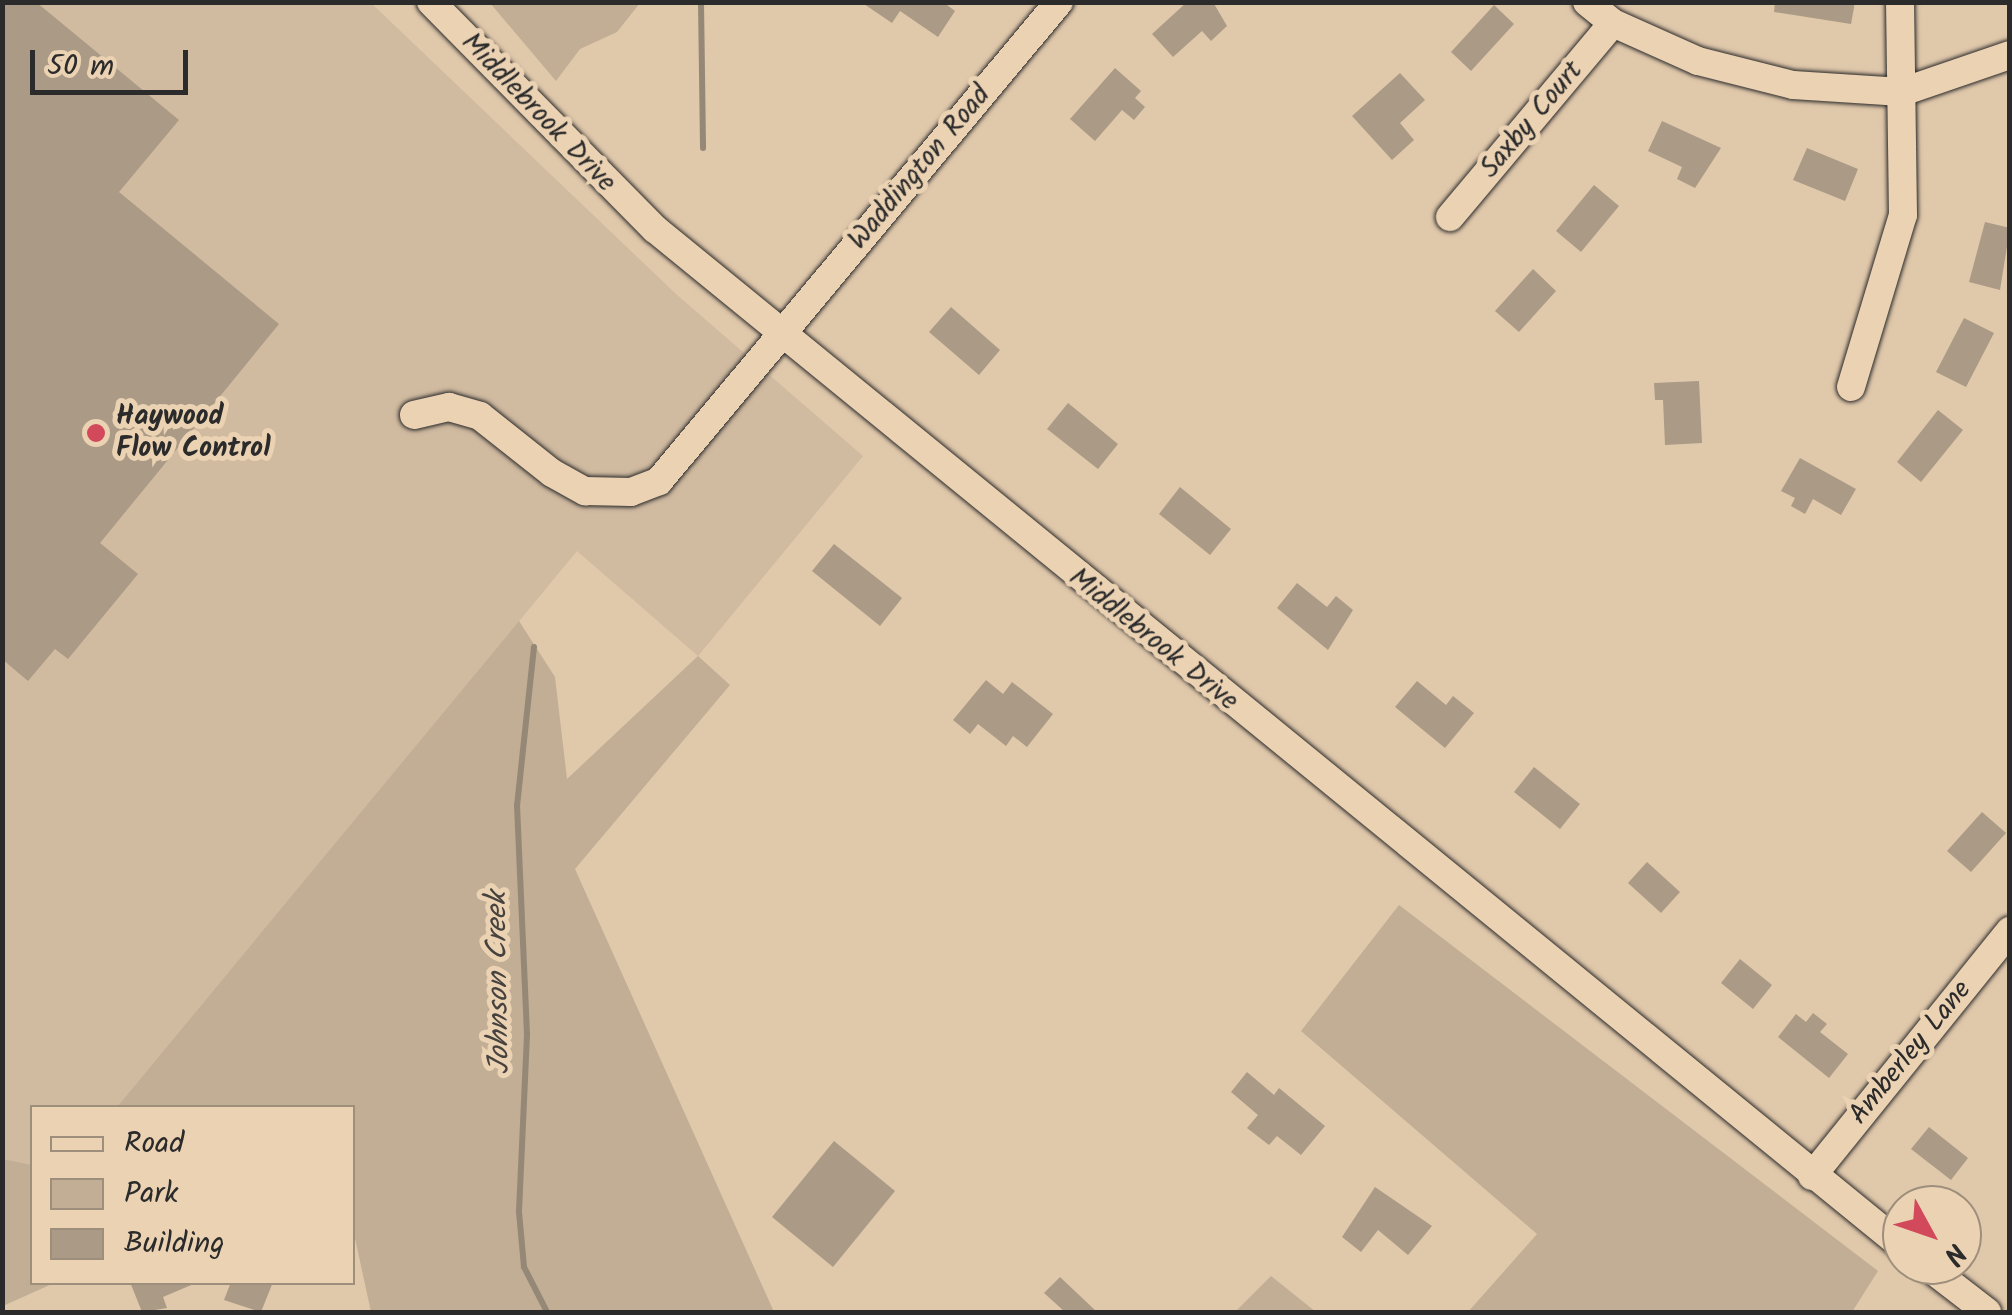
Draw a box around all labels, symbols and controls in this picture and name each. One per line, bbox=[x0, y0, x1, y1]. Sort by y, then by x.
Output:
street label: Middlebrook Drive bbox=[454, 26, 622, 200]
scale bar bbox=[35, 30, 192, 92]
text: 50 m bbox=[47, 43, 114, 91]
street label: Saxby Court bbox=[1473, 55, 1591, 185]
street label: Waddington Road bbox=[842, 79, 998, 257]
place label: Haywood Flow Control bbox=[116, 400, 271, 466]
marker: Haywood Flow Control bbox=[85, 422, 107, 444]
street label: Middlebrook Drive bbox=[1062, 561, 1244, 719]
water label: Johnson Creek bbox=[479, 891, 519, 1075]
street label: Amberley Lane bbox=[1843, 974, 1979, 1132]
legend bbox=[30, 1105, 355, 1285]
text: Road bbox=[124, 1120, 184, 1168]
text: Park bbox=[124, 1170, 178, 1218]
north arrow bbox=[1882, 1185, 1982, 1285]
text: Building bbox=[124, 1220, 224, 1268]
text: N bbox=[1931, 1232, 1977, 1275]

